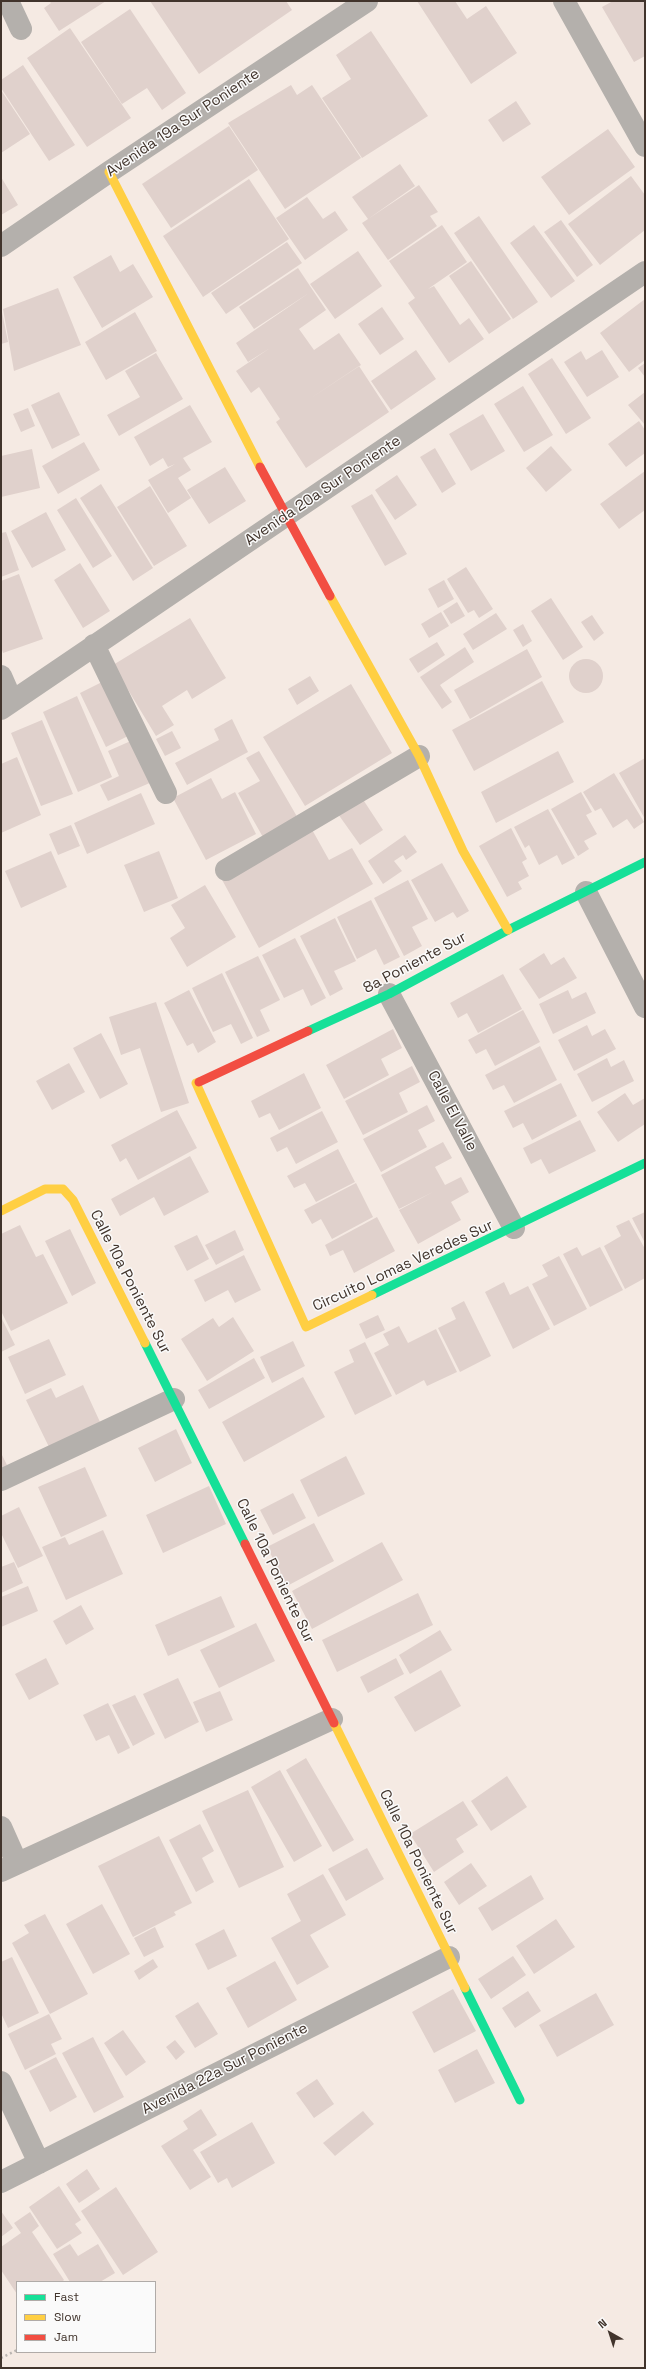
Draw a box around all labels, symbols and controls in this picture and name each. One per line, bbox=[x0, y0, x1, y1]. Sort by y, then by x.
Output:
street label: Avenida 19a Sur Poniente bbox=[103, 65, 263, 181]
street label: Avenida 20a Sur Poniente bbox=[242, 432, 404, 550]
street label: 8a Poniente Sur bbox=[360, 928, 470, 998]
street label: Calle El Valle bbox=[423, 1068, 481, 1154]
street label: Calle 10a Poniente Sur bbox=[86, 1207, 174, 1357]
street label: Circuito Lomas Veredes Sur bbox=[310, 1216, 496, 1316]
street label: Calle 10a Poniente Sur bbox=[232, 1496, 318, 1646]
street label: Calle 10a Poniente Sur bbox=[375, 1787, 461, 1937]
street label: Avenida 22a Sur Poniente bbox=[139, 2019, 311, 2119]
legend bbox=[16, 2281, 156, 2353]
text: Fast bbox=[54, 2289, 79, 2305]
text: Slow bbox=[54, 2309, 81, 2325]
north arrow bbox=[590, 2313, 630, 2353]
text: N bbox=[595, 2316, 610, 2331]
text: Jam bbox=[54, 2329, 78, 2345]

